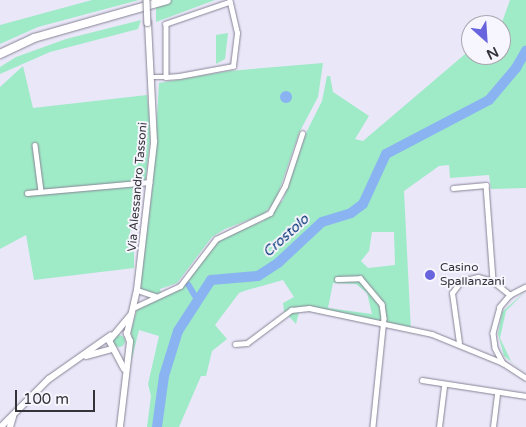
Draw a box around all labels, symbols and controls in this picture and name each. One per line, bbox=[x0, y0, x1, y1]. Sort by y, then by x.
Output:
north arrow bbox=[461, 15, 511, 65]
text: N bbox=[484, 43, 501, 63]
street label: Via Alessandro Tassoni bbox=[125, 122, 151, 252]
water label: Crostolo bbox=[260, 211, 312, 261]
place label: Casino Spallanzani bbox=[440, 261, 505, 289]
marker: Casino Spallanzani bbox=[424, 269, 436, 281]
scale bar bbox=[18, 380, 98, 412]
text: 100 m bbox=[23, 390, 69, 408]

